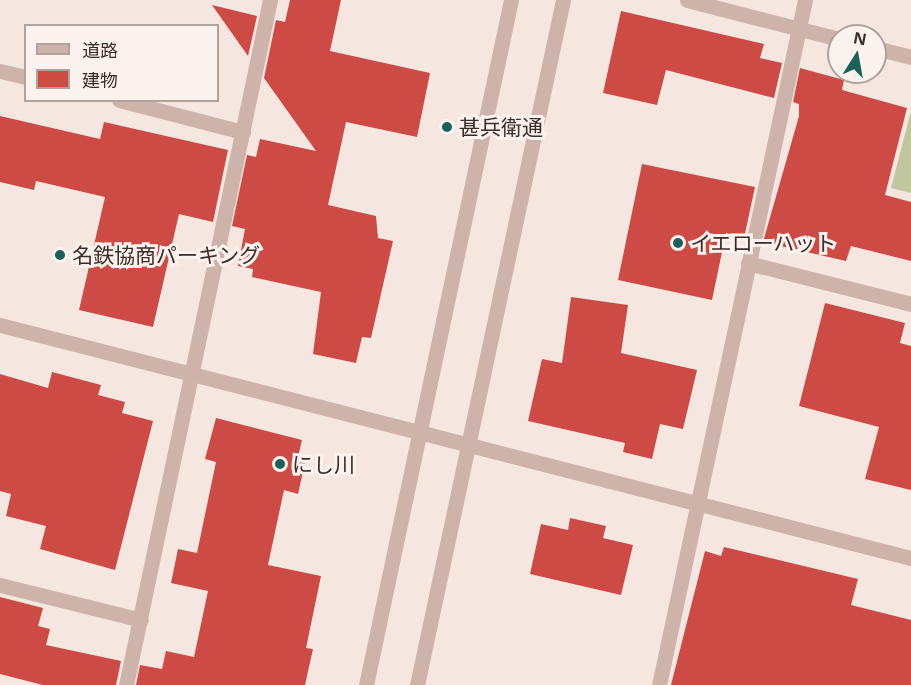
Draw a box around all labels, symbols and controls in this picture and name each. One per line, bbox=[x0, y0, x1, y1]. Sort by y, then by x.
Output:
legend bbox=[24, 24, 219, 102]
north arrow bbox=[827, 24, 887, 84]
text: N bbox=[852, 26, 869, 50]
text: 道路 bbox=[82, 38, 118, 62]
text: 建物 bbox=[82, 68, 118, 92]
place label: 甚兵衛通 bbox=[459, 114, 543, 140]
marker: 甚兵衛通 bbox=[440, 120, 454, 134]
place label: イエローハット bbox=[690, 230, 837, 256]
marker: イエローハット bbox=[671, 236, 685, 250]
place label: 名鉄協商パーキング bbox=[72, 242, 261, 268]
marker: 名鉄協商パーキング bbox=[53, 248, 67, 262]
place label: にし川 bbox=[292, 451, 355, 477]
marker: にし川 bbox=[273, 457, 287, 471]

